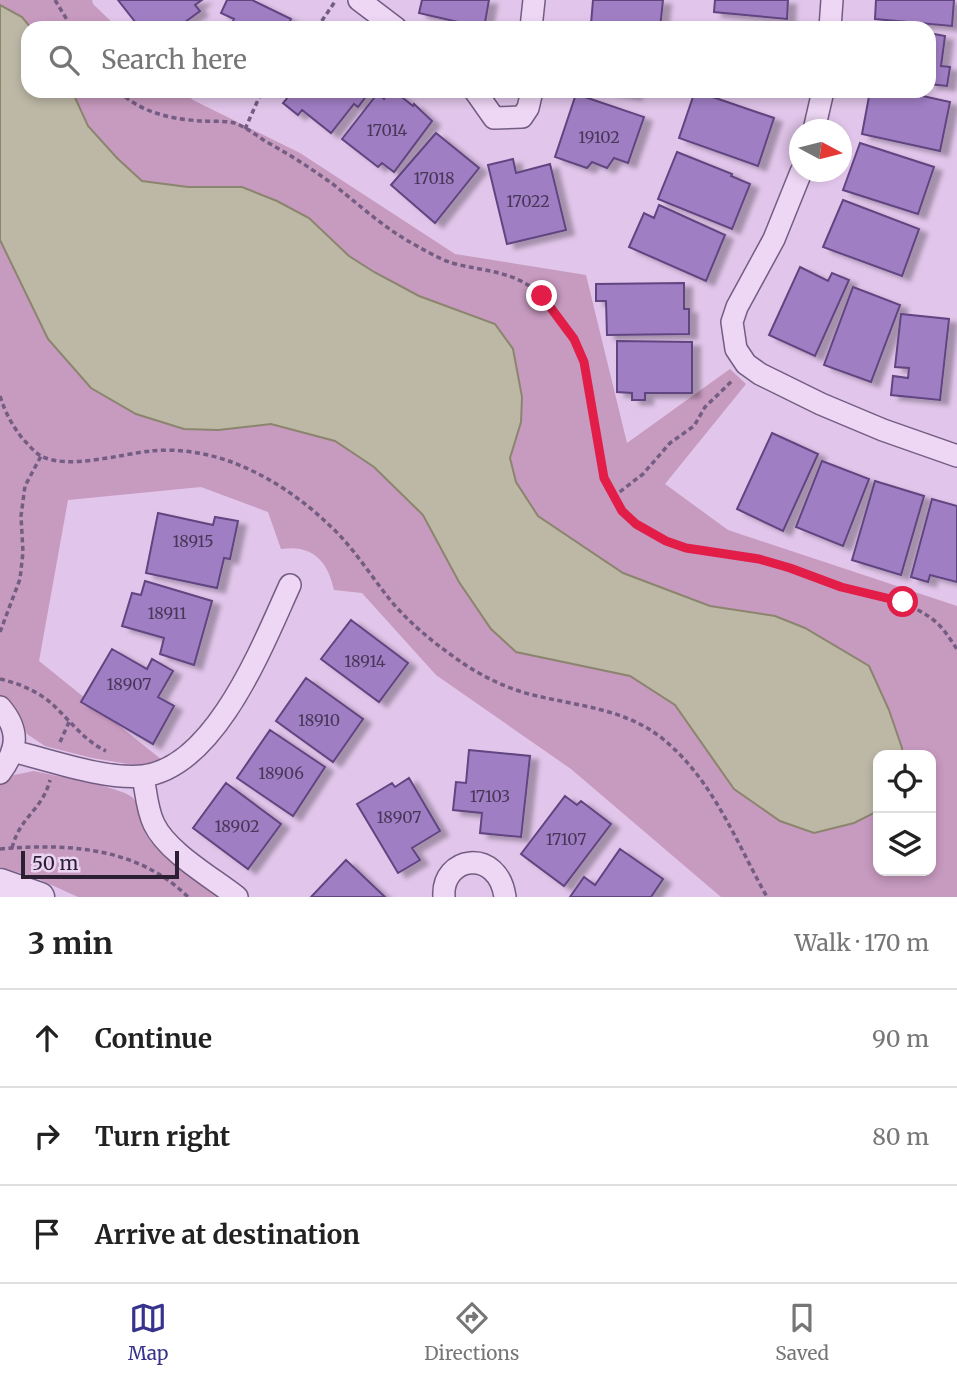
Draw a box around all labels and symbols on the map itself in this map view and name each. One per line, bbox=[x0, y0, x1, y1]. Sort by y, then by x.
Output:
north arrow bbox=[789, 119, 852, 182]
house number: 17014 bbox=[367, 120, 408, 140]
house number: 19102 bbox=[578, 127, 620, 147]
house number: 17018 bbox=[414, 168, 454, 188]
house number: 17022 bbox=[506, 191, 550, 211]
route end bbox=[526, 280, 557, 311]
house number: 18915 bbox=[172, 531, 214, 551]
route start bbox=[887, 586, 918, 617]
house number: 18911 bbox=[147, 603, 187, 623]
house number: 18914 bbox=[344, 651, 386, 671]
house number: 18907 bbox=[107, 674, 151, 694]
house number: 18910 bbox=[298, 710, 340, 730]
house number: 18906 bbox=[258, 763, 304, 783]
house number: 17103 bbox=[470, 786, 510, 806]
house number: 18907 bbox=[377, 807, 421, 827]
house number: 18902 bbox=[214, 816, 260, 836]
house number: 17107 bbox=[546, 829, 586, 849]
scale bar bbox=[21, 848, 178, 880]

